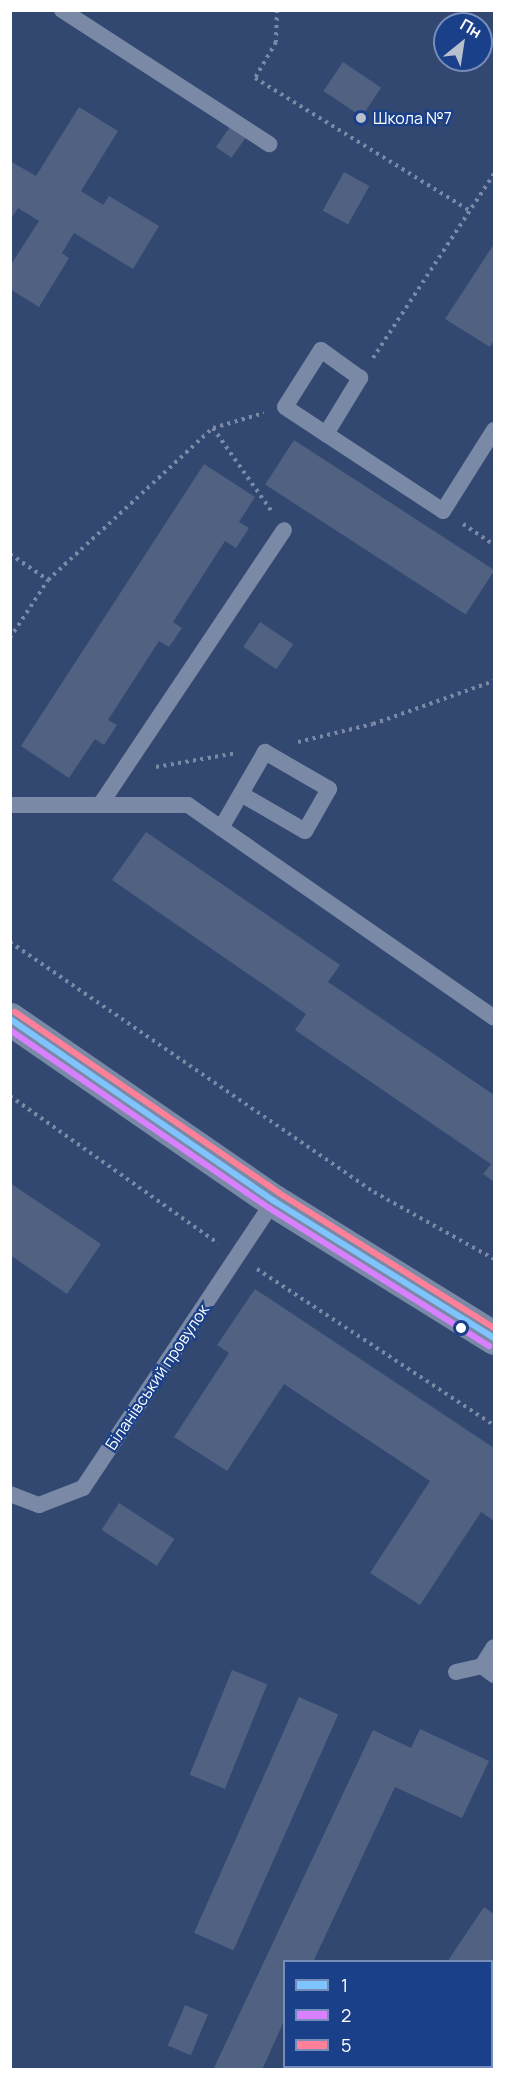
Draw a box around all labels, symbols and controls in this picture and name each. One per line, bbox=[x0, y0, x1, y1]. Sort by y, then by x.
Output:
north arrow bbox=[433, 12, 493, 72]
text: Пн bbox=[456, 13, 486, 43]
place label: Школа №7 bbox=[373, 108, 452, 128]
marker: Школа №7 bbox=[354, 111, 368, 125]
street label: Біланівський провулок bbox=[101, 1301, 213, 1453]
unlabelled marker bbox=[455, 1322, 467, 1334]
legend bbox=[283, 1960, 493, 2068]
text: 1 bbox=[341, 1973, 348, 1997]
text: 2 bbox=[341, 2003, 351, 2027]
text: 5 bbox=[341, 2033, 351, 2057]

